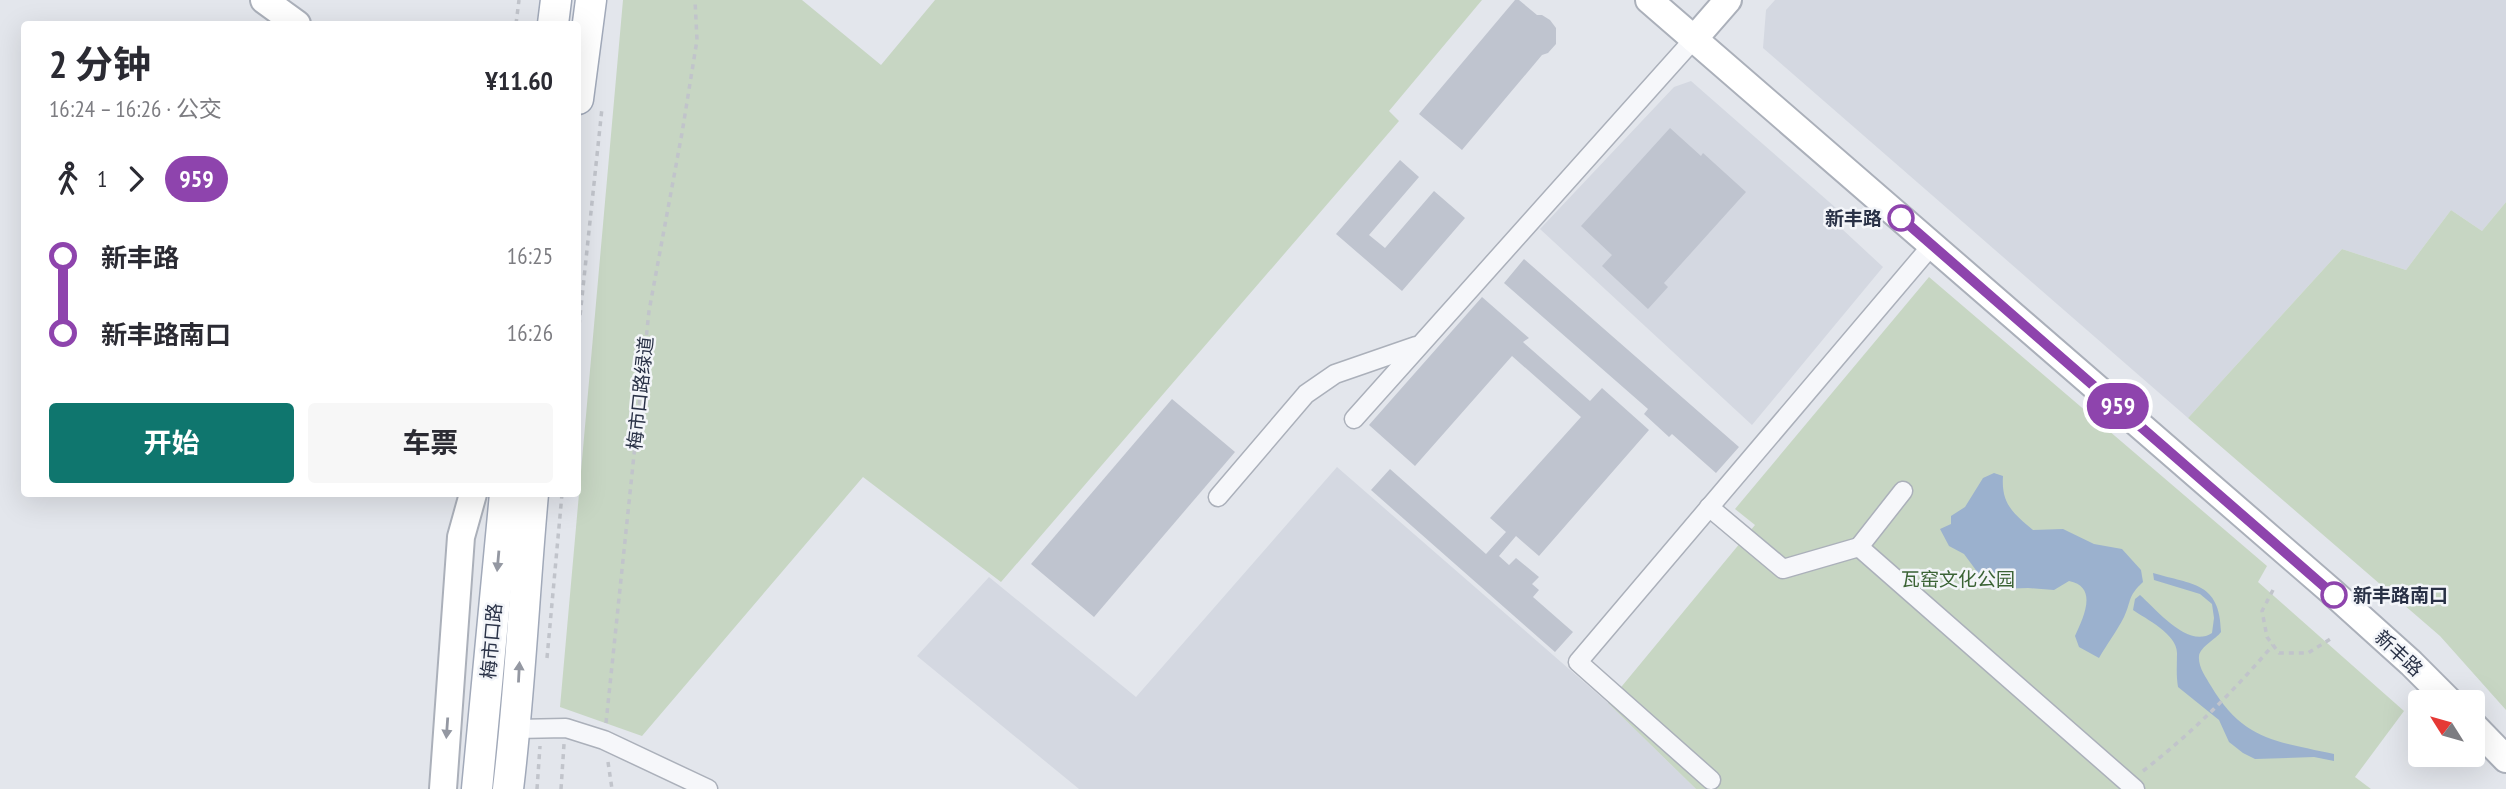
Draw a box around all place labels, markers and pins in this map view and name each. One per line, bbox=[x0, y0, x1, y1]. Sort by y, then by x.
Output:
marker: 新丰路 bbox=[1888, 205, 1914, 231]
place label: 新丰路 bbox=[1825, 206, 1882, 230]
marker: 新丰路南口 bbox=[2321, 582, 2347, 608]
place label: 新丰路南口 bbox=[2353, 583, 2448, 607]

